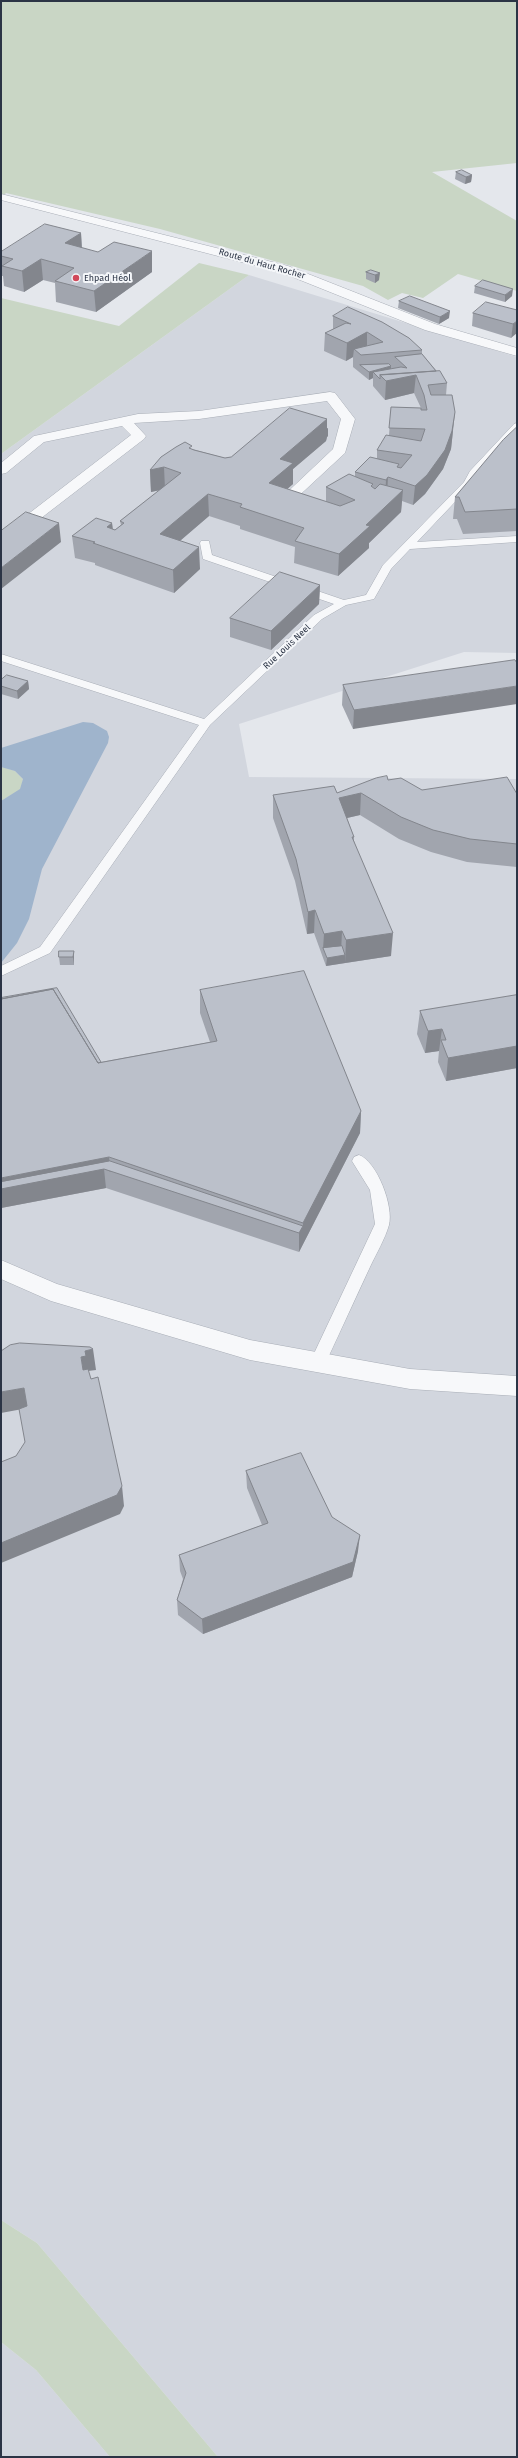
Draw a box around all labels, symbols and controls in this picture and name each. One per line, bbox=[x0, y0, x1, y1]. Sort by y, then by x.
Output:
street label: Route du Haut Rocher bbox=[217, 246, 307, 282]
marker: Ehpad Héol bbox=[71, 273, 81, 283]
place label: Ehpad Héol bbox=[84, 273, 131, 283]
street label: Rue Louis Neel bbox=[261, 622, 313, 672]

